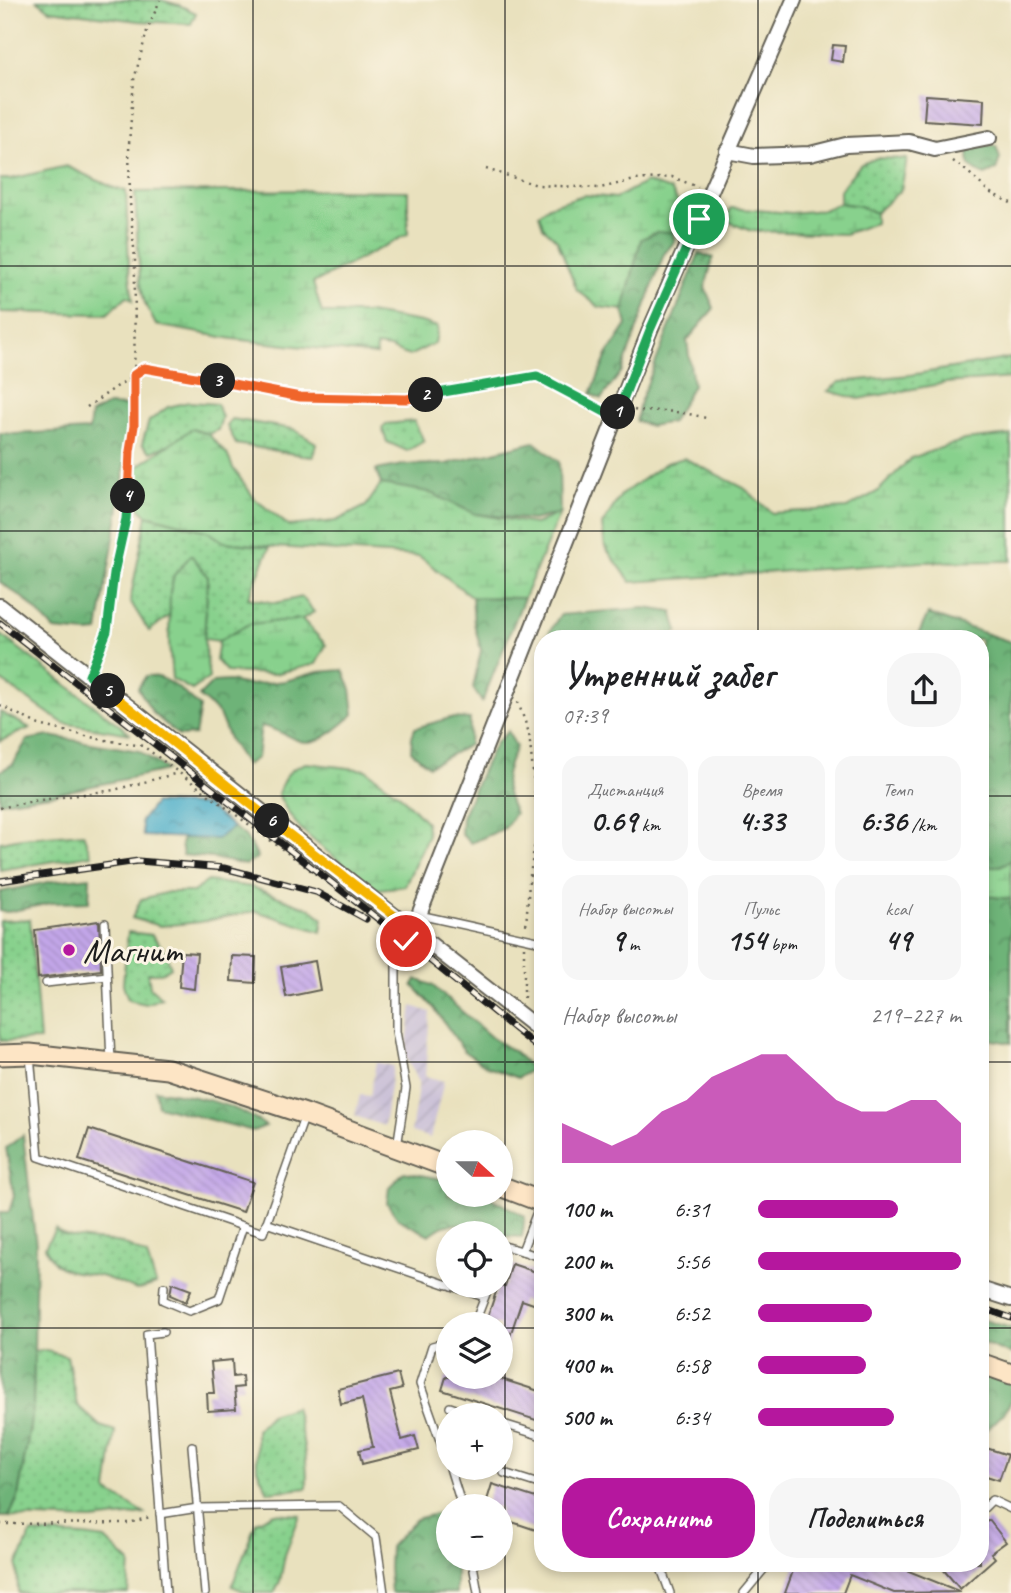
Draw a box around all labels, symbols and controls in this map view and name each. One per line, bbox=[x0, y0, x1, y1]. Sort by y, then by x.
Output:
pin bbox=[669, 189, 729, 249]
icon: arrive bbox=[680, 200, 718, 238]
pin: 3 bbox=[200, 364, 235, 398]
text: 3 bbox=[213, 368, 222, 392]
pin: 2 bbox=[408, 378, 444, 412]
text: 2 bbox=[421, 382, 430, 406]
pin: 1 bbox=[600, 394, 636, 430]
text: 1 bbox=[613, 399, 622, 423]
pin: 4 bbox=[110, 478, 146, 514]
text: 4 bbox=[123, 483, 132, 507]
text: Утренний забег bbox=[562, 651, 774, 698]
button: share bbox=[887, 653, 961, 727]
pin: 5 bbox=[90, 674, 126, 708]
text: 5 bbox=[103, 678, 112, 702]
text: 07:39 bbox=[562, 701, 608, 730]
text: Дистанция bbox=[587, 778, 663, 802]
text: Время bbox=[741, 778, 782, 802]
text: Темп bbox=[883, 778, 913, 802]
text: 0.69 bbox=[590, 802, 637, 840]
text: 4:33 bbox=[738, 802, 785, 840]
text: 6:36 bbox=[859, 802, 907, 840]
pin: 6 bbox=[254, 804, 290, 838]
text: 6 bbox=[267, 808, 276, 832]
text: km bbox=[637, 813, 660, 837]
text: /km bbox=[907, 813, 936, 837]
text: Набор высоты bbox=[578, 897, 672, 921]
text: Пульс bbox=[743, 897, 780, 921]
text: kcal bbox=[885, 897, 910, 921]
pin bbox=[376, 911, 436, 971]
text: 9 bbox=[611, 921, 624, 959]
text: 154 bbox=[726, 921, 766, 959]
text: 49 bbox=[885, 921, 911, 959]
icon: check bbox=[387, 922, 425, 960]
place label: Магнит bbox=[83, 928, 184, 973]
text: m bbox=[624, 932, 639, 956]
text: bpm bbox=[766, 932, 797, 956]
marker: Магнит bbox=[61, 942, 77, 958]
text: Набор высоты bbox=[562, 1001, 676, 1030]
text: 219–227 m bbox=[870, 1001, 961, 1030]
north arrow bbox=[436, 1130, 513, 1208]
map controls bbox=[436, 1130, 513, 1571]
text: 100 m bbox=[562, 1195, 612, 1224]
text: 6:31 bbox=[674, 1195, 710, 1224]
button: locate bbox=[436, 1221, 513, 1298]
text: 200 m bbox=[562, 1247, 612, 1276]
text: 5:56 bbox=[674, 1247, 710, 1276]
text: 300 m bbox=[562, 1299, 612, 1328]
text: 6:52 bbox=[674, 1299, 710, 1328]
button: layers bbox=[436, 1312, 513, 1389]
text: 400 m bbox=[562, 1351, 612, 1380]
text: 6:58 bbox=[674, 1351, 710, 1380]
button: + bbox=[436, 1403, 513, 1480]
text: 500 m bbox=[562, 1403, 611, 1432]
text: 6:34 bbox=[674, 1403, 710, 1432]
button: Сохранить bbox=[562, 1478, 755, 1558]
button: Поделиться bbox=[769, 1478, 961, 1558]
button: − bbox=[436, 1494, 513, 1571]

